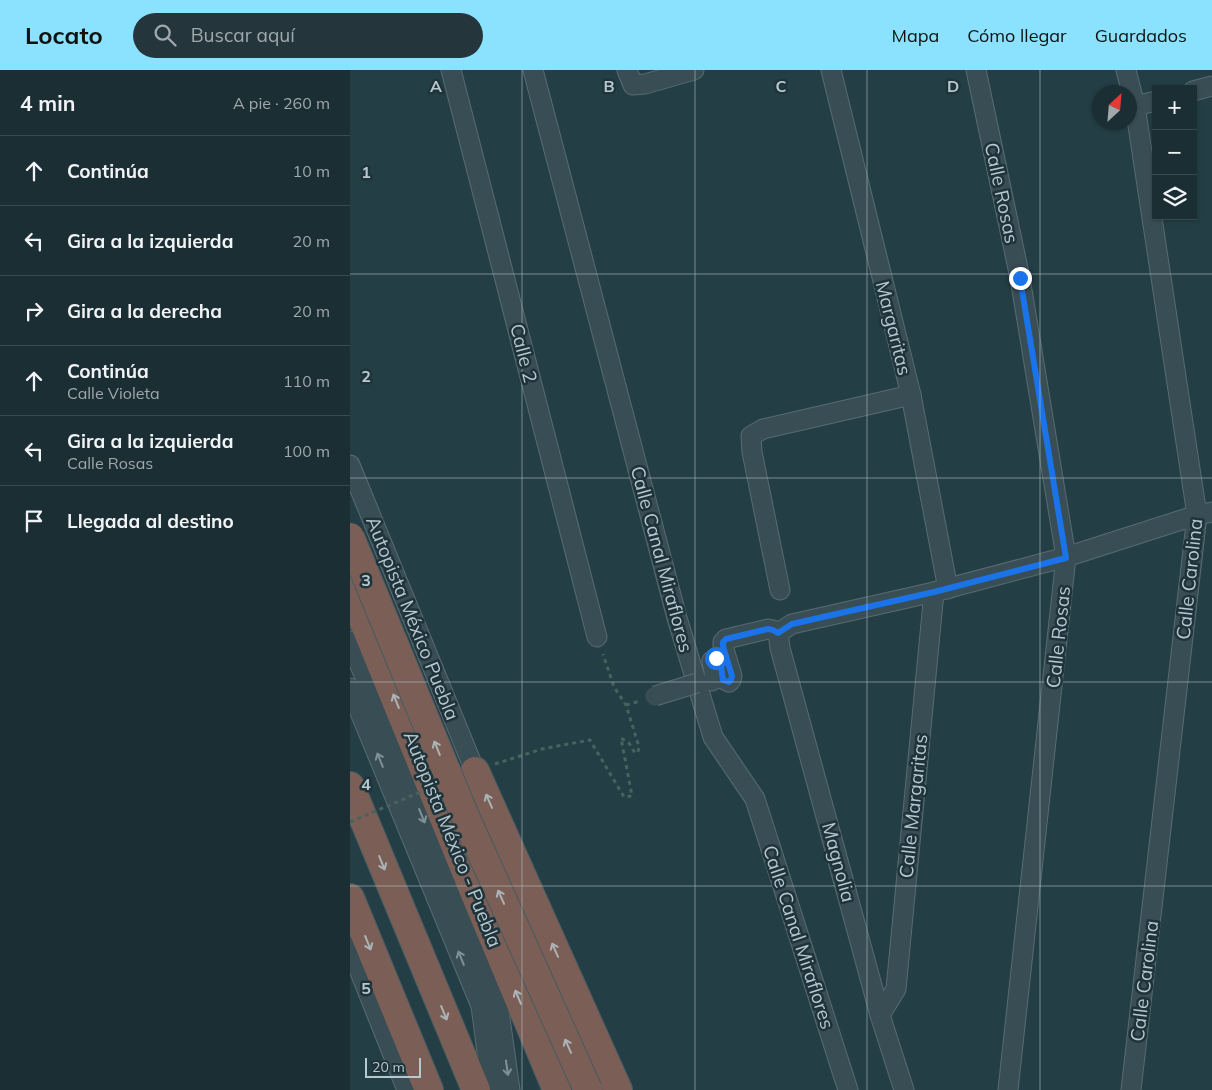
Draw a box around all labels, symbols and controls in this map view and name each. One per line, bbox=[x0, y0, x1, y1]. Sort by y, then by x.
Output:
search box bbox=[133, 13, 483, 58]
text: Locato bbox=[25, 20, 103, 50]
icon: search bbox=[151, 21, 179, 49]
text: Buscar aquí bbox=[191, 23, 295, 47]
text: Mapa bbox=[891, 24, 939, 47]
text: Cómo llegar bbox=[967, 24, 1067, 47]
text: Guardados bbox=[1095, 24, 1187, 47]
text: A bbox=[430, 76, 442, 96]
text: B bbox=[603, 76, 615, 96]
text: C bbox=[776, 76, 787, 96]
text: D bbox=[947, 76, 959, 96]
north arrow bbox=[1092, 85, 1137, 130]
map controls bbox=[1152, 85, 1197, 220]
button: + bbox=[1152, 85, 1197, 130]
text: 4 min bbox=[20, 90, 75, 116]
text: A pie · 260 m bbox=[233, 93, 330, 113]
button: − bbox=[1152, 130, 1197, 175]
street label: Calle Rosas bbox=[980, 140, 1024, 246]
icon: ahead bbox=[20, 157, 48, 185]
text: Continúa bbox=[67, 159, 149, 183]
text: 10 m bbox=[293, 161, 330, 181]
text: 1 bbox=[361, 162, 371, 182]
button: layers bbox=[1152, 175, 1197, 220]
icon: left bbox=[20, 227, 48, 255]
text: Gira a la izquierda bbox=[67, 229, 233, 253]
text: 20 m bbox=[293, 231, 330, 251]
route end bbox=[1009, 267, 1032, 290]
street label: Margaritas bbox=[871, 278, 917, 378]
icon: right bbox=[20, 297, 48, 325]
text: Gira a la derecha bbox=[67, 299, 222, 323]
text: 20 m bbox=[293, 301, 330, 321]
street label: Calle 2 bbox=[505, 321, 543, 385]
text: Continúa bbox=[67, 359, 149, 383]
text: 2 bbox=[361, 366, 371, 386]
icon: ahead bbox=[20, 367, 48, 395]
text: 110 m bbox=[283, 371, 330, 391]
text: Calle Violeta bbox=[67, 383, 160, 403]
text: Gira a la izquierda bbox=[67, 429, 233, 453]
icon: left bbox=[20, 437, 48, 465]
text: 100 m bbox=[283, 441, 330, 461]
text: Calle Rosas bbox=[67, 453, 153, 473]
street label: Calle Canal Miraflores bbox=[626, 463, 698, 655]
icon: arrive bbox=[20, 507, 48, 535]
text: Llegada al destino bbox=[67, 509, 234, 533]
street label: Autopista México Puebla bbox=[361, 513, 465, 723]
street label: Calle Carolina bbox=[1171, 517, 1207, 641]
text: 3 bbox=[361, 570, 371, 590]
street label: Calle Rosas bbox=[1041, 585, 1075, 689]
route start bbox=[705, 647, 728, 670]
one-way arrow bbox=[391, 694, 400, 709]
street label: Autopista México - Puebla bbox=[399, 727, 507, 951]
street label: Calle Margaritas bbox=[894, 733, 932, 879]
one-way arrow bbox=[431, 741, 441, 756]
one-way arrow bbox=[374, 753, 384, 768]
text: 4 bbox=[361, 774, 371, 794]
one-way arrow bbox=[483, 794, 493, 809]
one-way arrow bbox=[418, 808, 428, 823]
street label: Magnolia bbox=[817, 819, 861, 905]
street label: Calle Canal Miraflores bbox=[758, 842, 840, 1032]
one-way arrow bbox=[378, 855, 387, 870]
one-way arrow bbox=[496, 890, 506, 905]
street label: Calle Carolina bbox=[1125, 919, 1163, 1043]
one-way arrow bbox=[364, 935, 374, 950]
one-way arrow bbox=[550, 943, 559, 958]
one-way arrow bbox=[456, 951, 466, 966]
text: 5 bbox=[361, 978, 371, 998]
one-way arrow bbox=[513, 990, 522, 1005]
one-way arrow bbox=[440, 1005, 449, 1020]
one-way arrow bbox=[562, 1039, 572, 1054]
scale bar bbox=[365, 1055, 421, 1078]
text: 20 m bbox=[372, 1058, 405, 1076]
one-way arrow bbox=[502, 1059, 512, 1075]

